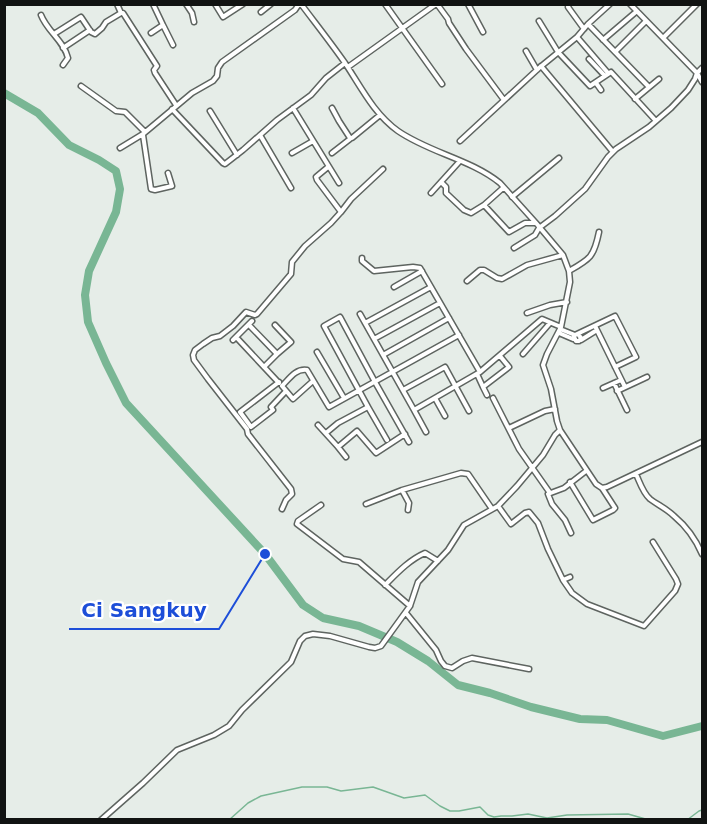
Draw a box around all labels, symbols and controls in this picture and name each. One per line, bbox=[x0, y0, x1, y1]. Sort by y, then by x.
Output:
callout: Ci Sangkuy bbox=[69, 591, 219, 629]
text: Ci Sangkuy bbox=[81, 598, 207, 622]

